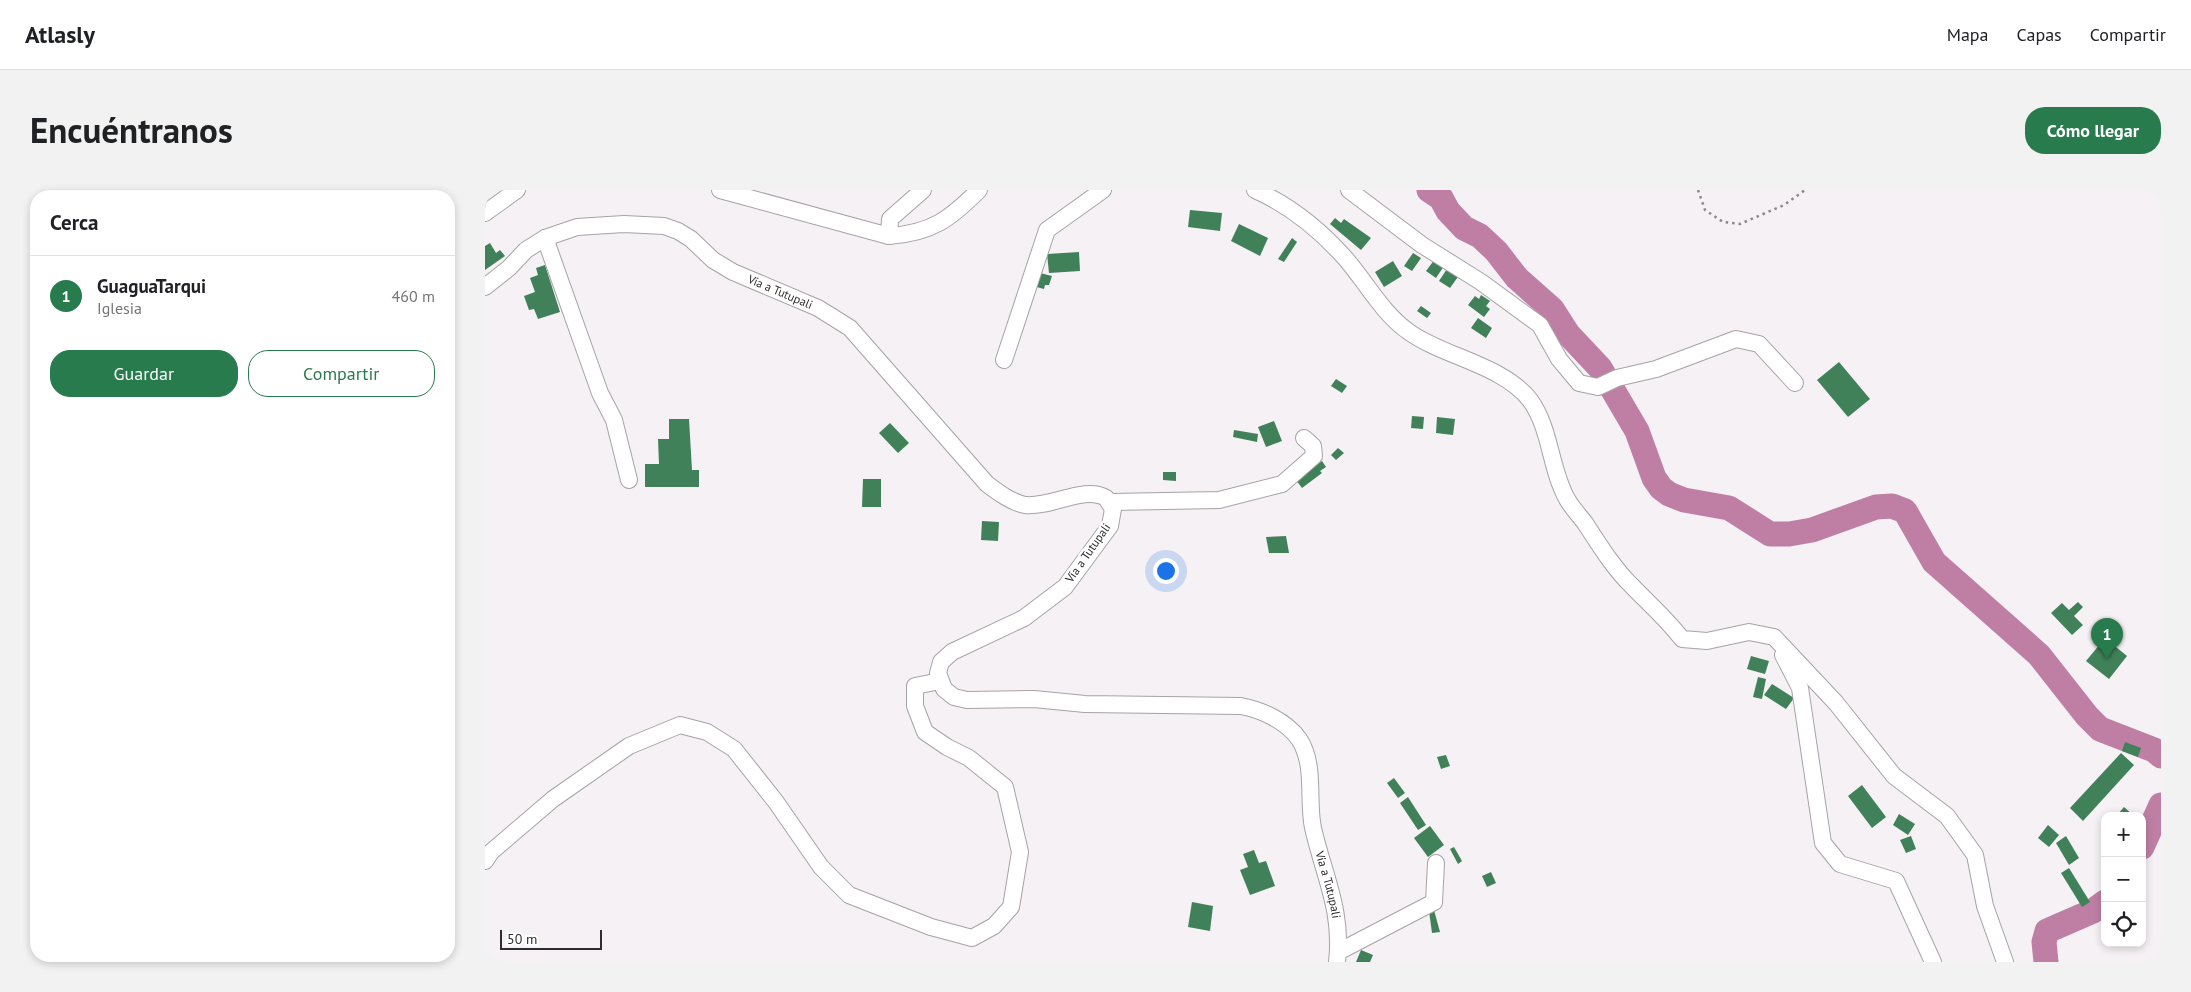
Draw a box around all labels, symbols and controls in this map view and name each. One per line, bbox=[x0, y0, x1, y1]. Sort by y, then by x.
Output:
text: Atlasly bbox=[25, 19, 95, 50]
text: Mapa bbox=[1947, 23, 1989, 46]
text: Capas bbox=[2017, 23, 2062, 46]
text: Compartir bbox=[2090, 23, 2166, 46]
text: Encuéntranos bbox=[30, 107, 233, 153]
button: Cómo llegar bbox=[2025, 107, 2161, 154]
text: Cerca bbox=[50, 209, 99, 236]
street label: Vía a Tutupali bbox=[745, 271, 815, 312]
text: GuaguaTarqui bbox=[97, 274, 206, 298]
text: 1 bbox=[61, 286, 71, 306]
text: 460 m bbox=[392, 286, 435, 306]
text: Iglesia bbox=[97, 298, 142, 318]
button: Guardar bbox=[50, 350, 238, 397]
button: Compartir bbox=[248, 350, 435, 397]
street label: Vía a Tutupali bbox=[1061, 520, 1114, 586]
your location bbox=[1153, 558, 1179, 584]
pin: 1 bbox=[2091, 618, 2123, 659]
map controls bbox=[2101, 812, 2146, 947]
button: + bbox=[2101, 812, 2146, 857]
street label: Vía a Tutupali bbox=[1312, 848, 1344, 919]
button: − bbox=[2101, 857, 2146, 902]
button: locate bbox=[2101, 902, 2146, 947]
scale bar bbox=[500, 927, 603, 950]
text: 50 m bbox=[507, 930, 537, 948]

